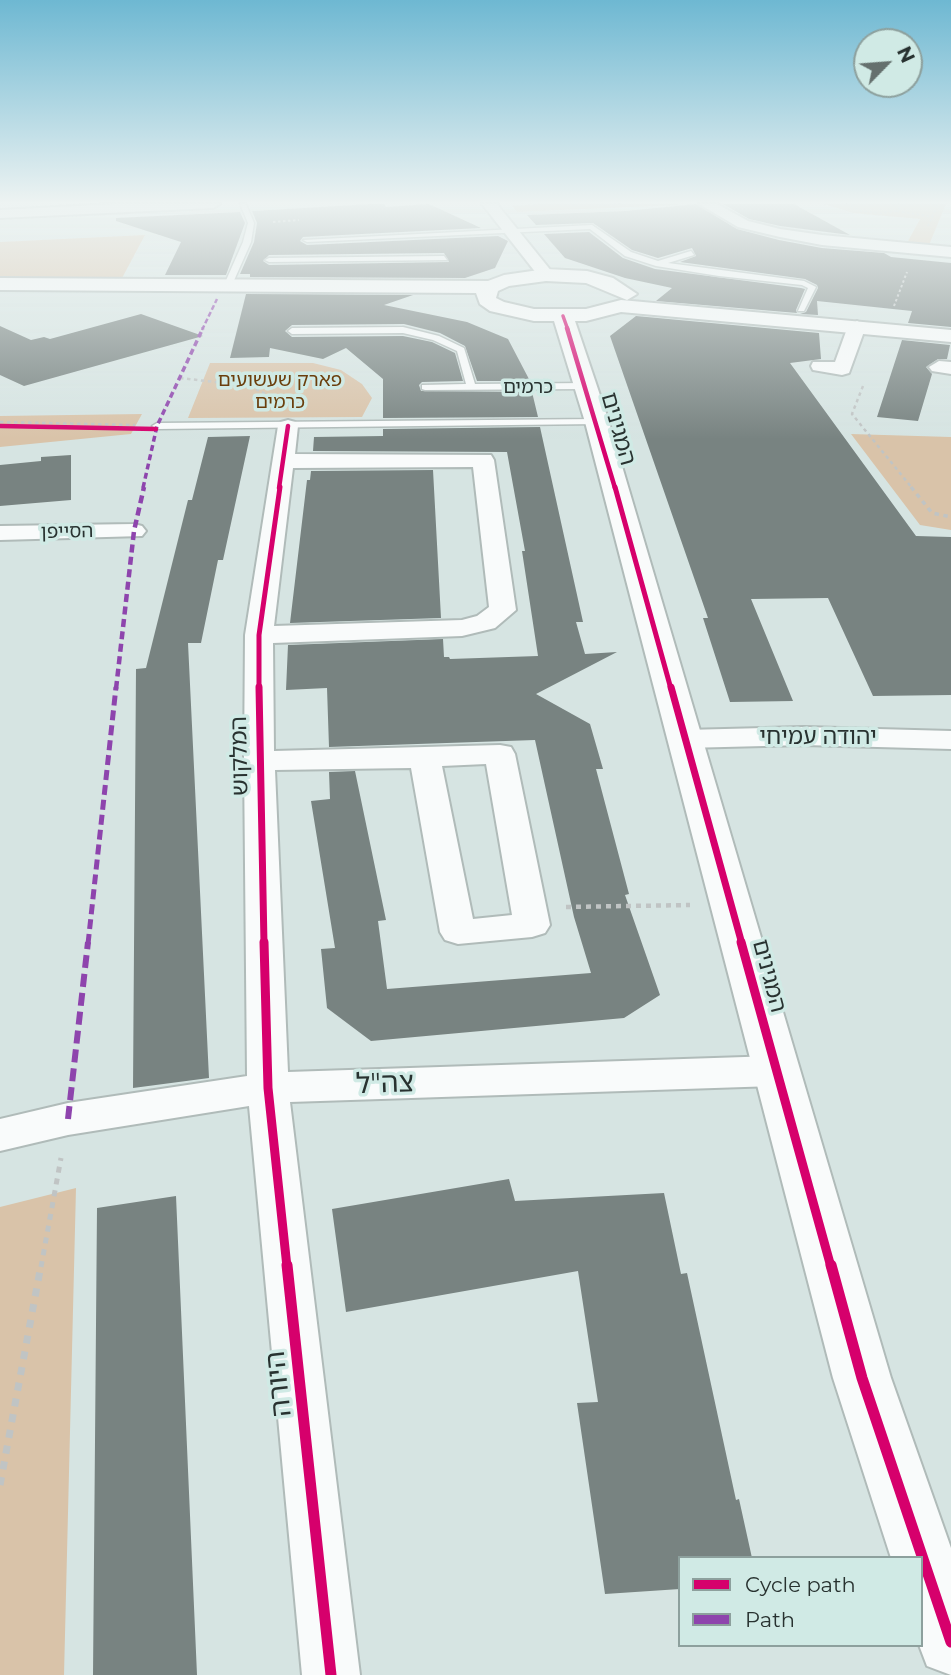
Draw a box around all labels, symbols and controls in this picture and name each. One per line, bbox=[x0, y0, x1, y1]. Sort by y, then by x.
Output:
north arrow bbox=[853, 28, 923, 98]
text: N bbox=[892, 43, 919, 67]
park label: פארק שעשועים כרמים bbox=[218, 369, 342, 413]
street label: כרמים bbox=[503, 376, 553, 398]
street label: המגינים bbox=[594, 389, 642, 469]
street label: הסייפן bbox=[41, 520, 93, 544]
street label: המלקוש bbox=[226, 716, 254, 796]
street label: יהודה עמיחי bbox=[759, 723, 877, 751]
street label: המגינים bbox=[746, 936, 792, 1016]
street label: צה"ל bbox=[355, 1066, 415, 1102]
street label: היורה bbox=[259, 1349, 299, 1419]
legend bbox=[678, 1556, 923, 1647]
text: Cycle path bbox=[745, 1572, 856, 1597]
text: Path bbox=[745, 1607, 795, 1632]

